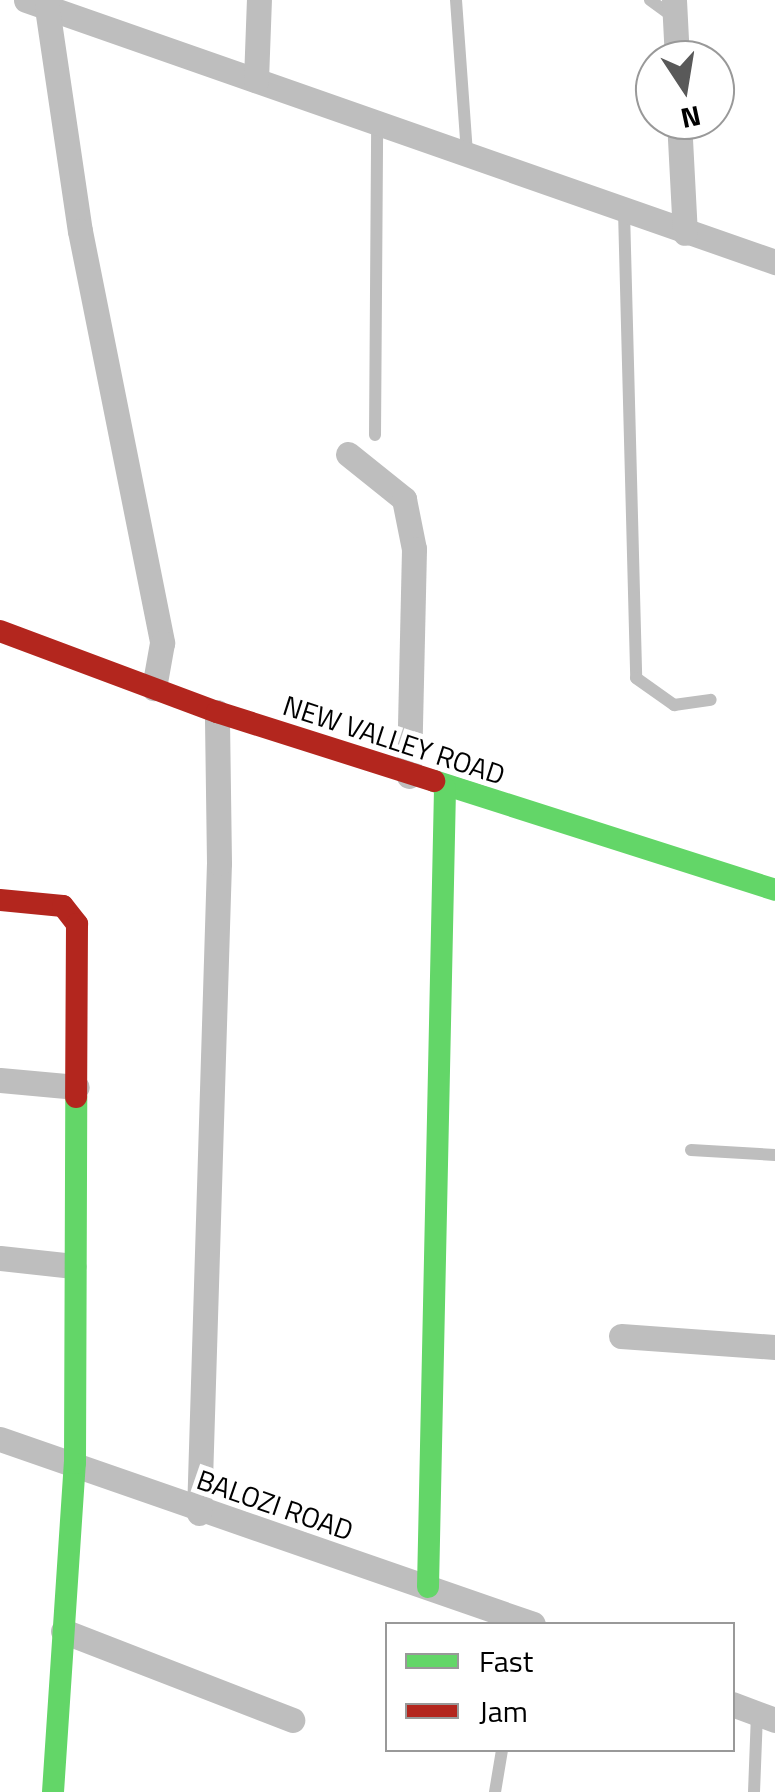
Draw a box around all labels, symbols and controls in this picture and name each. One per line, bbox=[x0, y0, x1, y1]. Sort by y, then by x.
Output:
north arrow bbox=[635, 40, 735, 140]
text: N bbox=[677, 95, 705, 141]
street label: NEW VALLEY ROAD bbox=[279, 688, 509, 792]
street label: BALOZI ROAD bbox=[192, 1463, 358, 1547]
legend bbox=[385, 1622, 735, 1752]
text: Fast bbox=[479, 1638, 533, 1684]
text: Jam bbox=[479, 1688, 528, 1734]

